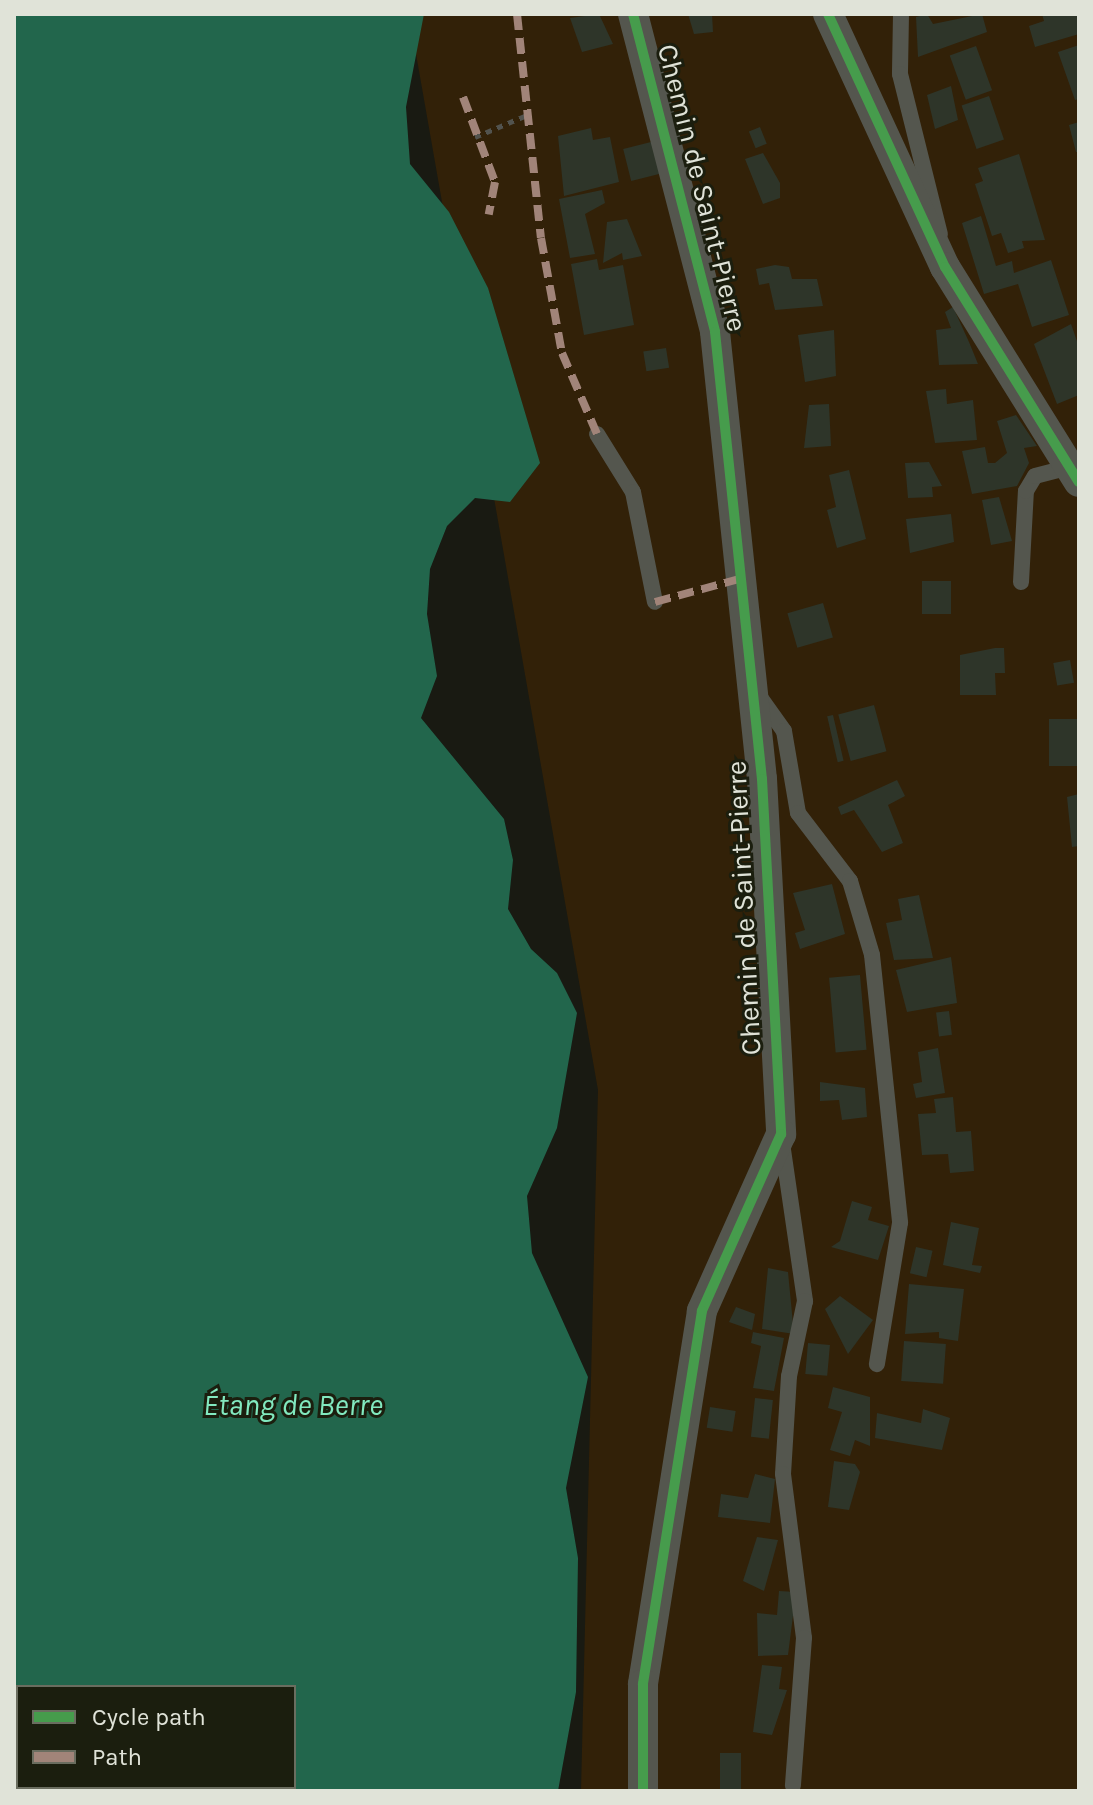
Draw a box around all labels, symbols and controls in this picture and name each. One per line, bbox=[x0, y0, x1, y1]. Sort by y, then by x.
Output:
street label: Chemin de Saint-Pierre bbox=[650, 41, 754, 335]
street label: Chemin de Saint-Pierre bbox=[720, 760, 768, 1056]
water label: Étang de Berre bbox=[203, 1387, 383, 1423]
legend bbox=[16, 1685, 296, 1789]
text: Cycle path bbox=[92, 1703, 206, 1731]
text: Path bbox=[92, 1743, 142, 1771]

